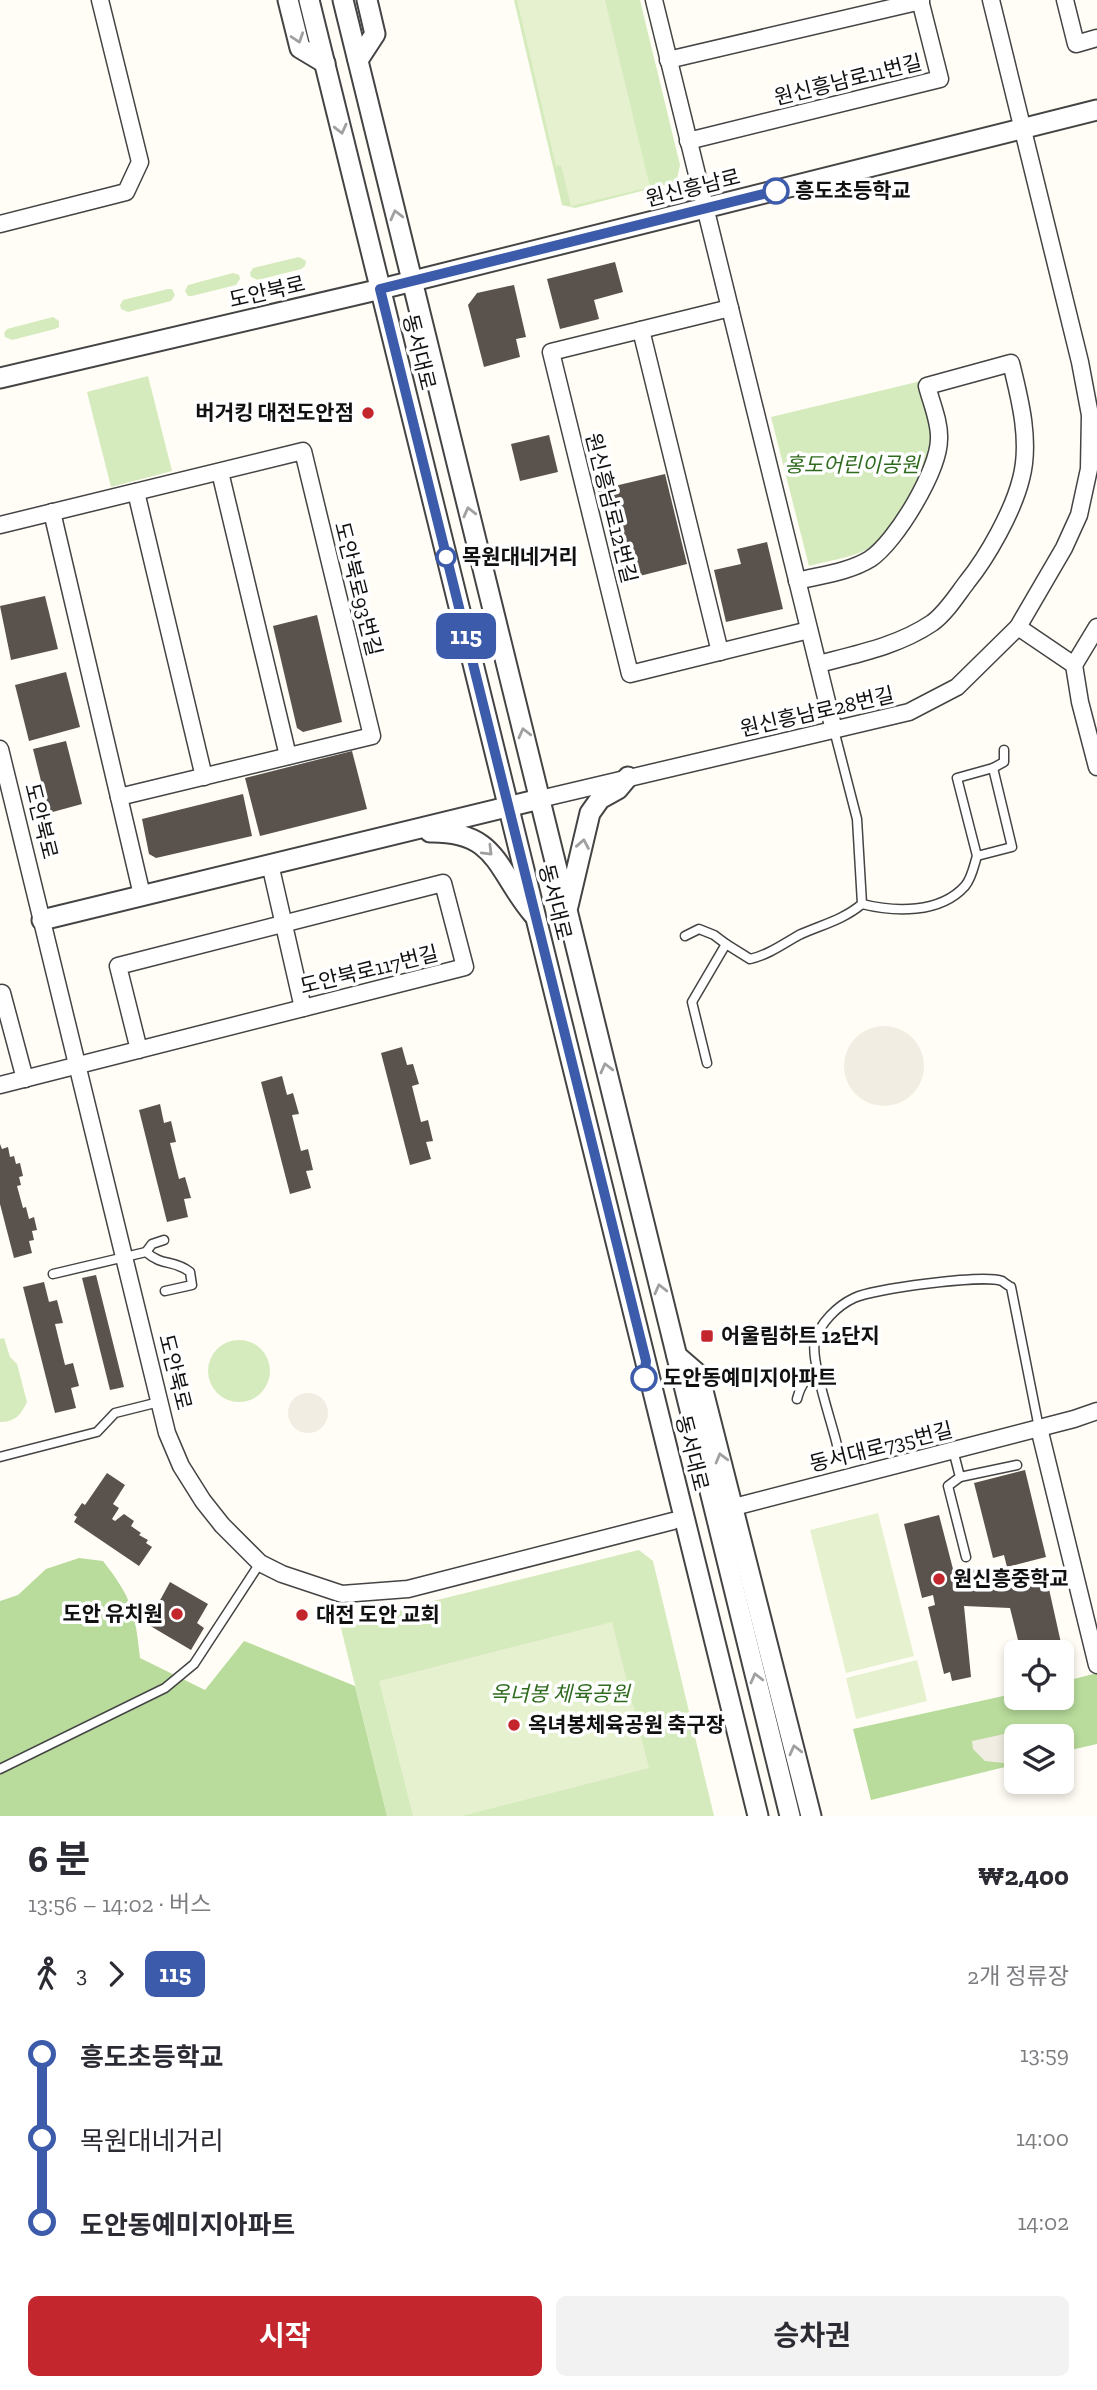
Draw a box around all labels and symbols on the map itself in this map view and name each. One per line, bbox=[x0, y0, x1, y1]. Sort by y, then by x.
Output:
one-way arrow bbox=[290, 31, 305, 43]
street label: 원신흥남로11번길 bbox=[771, 49, 924, 110]
one-way arrow bbox=[333, 123, 347, 135]
street label: 원신흥남로 bbox=[643, 164, 743, 211]
marker: 흥도초등학교 bbox=[763, 178, 789, 204]
place label: 흥도초등학교 bbox=[795, 178, 911, 203]
one-way arrow bbox=[390, 209, 404, 221]
street label: 도안북로 bbox=[226, 271, 307, 312]
street label: 동서대로 bbox=[398, 311, 441, 392]
place label: 버거킹 대전도안점 bbox=[196, 400, 354, 425]
marker: 버거킹 대전도안점 bbox=[360, 405, 376, 421]
street label: 원신흥남로12번길 bbox=[581, 430, 642, 586]
park label: 홍도어린이공원 bbox=[784, 452, 921, 477]
one-way arrow bbox=[463, 506, 477, 518]
street label: 도안북로93번길 bbox=[330, 519, 387, 659]
place label: 목원대네거리 bbox=[462, 544, 578, 569]
marker: 목원대네거리 bbox=[436, 547, 456, 567]
line badge: 115 bbox=[426, 613, 506, 659]
street label: 원신흥남로28번길 bbox=[737, 682, 896, 741]
one-way arrow bbox=[517, 727, 532, 739]
street label: 도안북로 bbox=[20, 780, 63, 861]
one-way arrow bbox=[575, 838, 590, 850]
one-way arrow bbox=[480, 843, 493, 855]
street label: 동서대로 bbox=[534, 861, 577, 942]
street label: 도안북로117번길 bbox=[297, 940, 441, 999]
one-way arrow bbox=[600, 1063, 614, 1075]
one-way arrow bbox=[654, 1283, 668, 1295]
place label: 어울림하트 12단지 bbox=[721, 1323, 880, 1348]
marker: 어울림하트 12단지 bbox=[699, 1328, 715, 1344]
street label: 도안북로 bbox=[154, 1331, 197, 1412]
marker: 도안동예미지아파트 bbox=[631, 1365, 657, 1391]
place label: 도안동예미지아파트 bbox=[663, 1365, 837, 1390]
street label: 동서대로 bbox=[671, 1412, 714, 1493]
street label: 동서대로735번길 bbox=[807, 1417, 955, 1476]
one-way arrow bbox=[714, 1452, 729, 1464]
place label: 원신흥중학교 bbox=[953, 1566, 1069, 1591]
marker: 원신흥중학교 bbox=[931, 1571, 947, 1587]
place label: 도안 유치원 bbox=[62, 1601, 163, 1626]
place label: 대전 도안 교회 bbox=[316, 1602, 440, 1627]
marker: 도안 유치원 bbox=[169, 1606, 185, 1622]
marker: 대전 도안 교회 bbox=[294, 1607, 310, 1623]
one-way arrow bbox=[750, 1672, 764, 1684]
park label: 옥녀봉 체육공원 bbox=[490, 1681, 632, 1706]
place label: 옥녀봉체육공원 축구장 bbox=[528, 1712, 725, 1737]
marker: 옥녀봉체육공원 축구장 bbox=[506, 1717, 522, 1733]
one-way arrow bbox=[789, 1744, 803, 1756]

